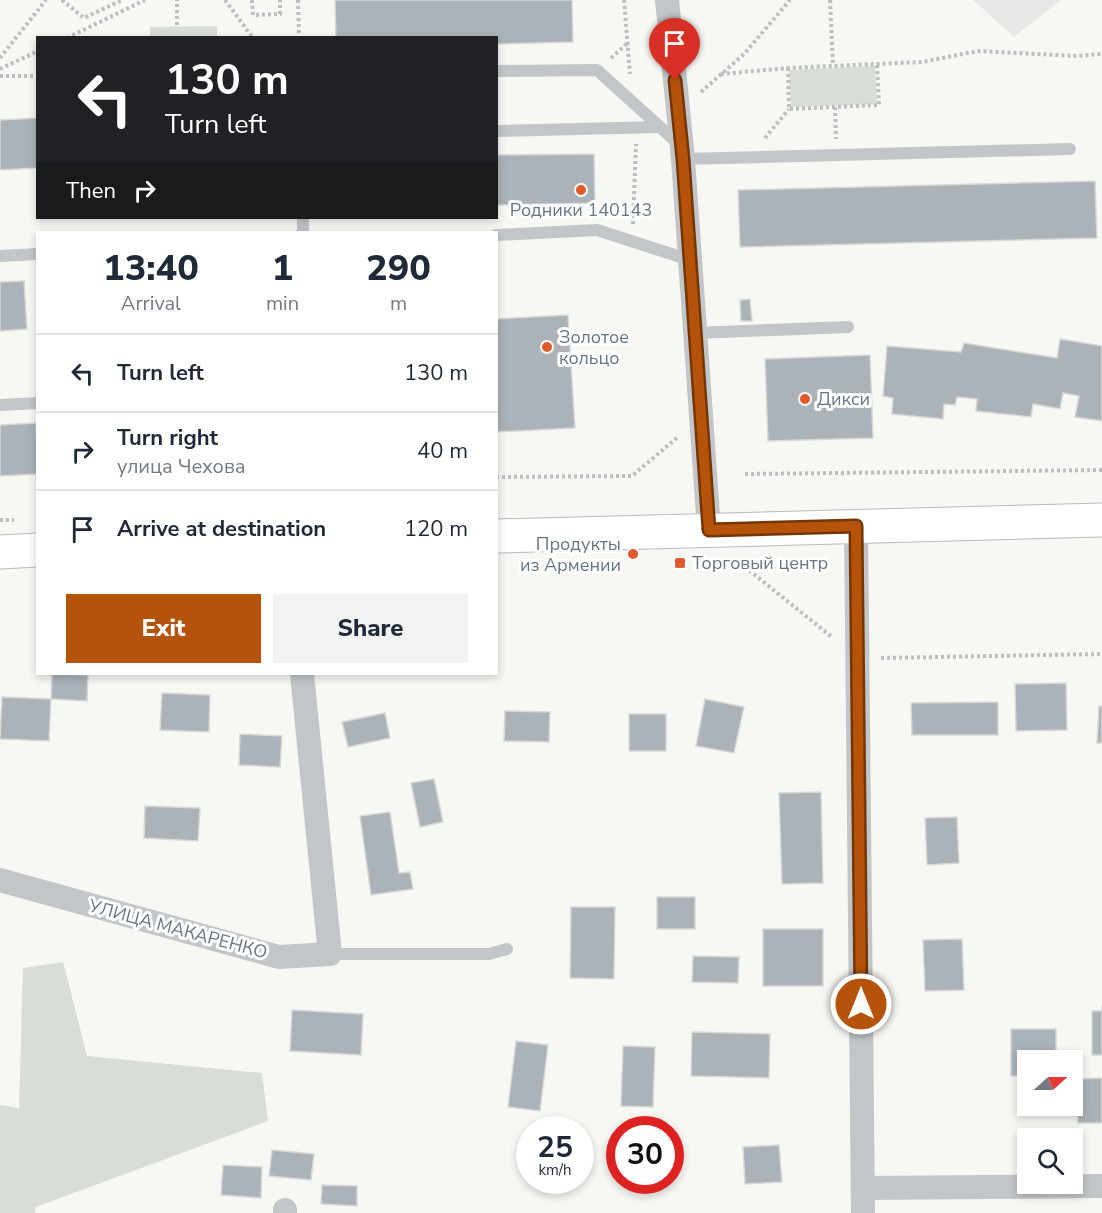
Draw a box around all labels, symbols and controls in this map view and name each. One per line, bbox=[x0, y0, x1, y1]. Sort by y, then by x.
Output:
pin bbox=[649, 18, 700, 80]
icon: arrive bbox=[658, 27, 691, 60]
text: 130 m bbox=[165, 52, 289, 109]
icon: left bbox=[66, 60, 144, 138]
text: Turn left bbox=[165, 106, 266, 143]
icon: right bbox=[128, 174, 161, 207]
text: Then bbox=[66, 176, 116, 206]
marker: Родники 140143 bbox=[574, 183, 588, 197]
place label: Родники 140143 bbox=[510, 198, 652, 222]
text: 13:40 bbox=[103, 244, 199, 293]
text: 1 bbox=[272, 244, 293, 293]
text: 290 bbox=[366, 244, 431, 293]
text: Arrival bbox=[121, 290, 181, 317]
text: min bbox=[266, 290, 299, 317]
text: m bbox=[390, 290, 407, 317]
place label: Золотое кольцо bbox=[559, 325, 629, 370]
marker: Золотое кольцо bbox=[540, 340, 554, 354]
icon: left bbox=[66, 357, 99, 390]
text: Turn left bbox=[117, 358, 204, 388]
text: 130 m bbox=[404, 358, 468, 388]
place label: Дикси bbox=[817, 387, 870, 411]
marker: Дикси bbox=[798, 392, 812, 406]
text: Turn right bbox=[117, 423, 218, 453]
icon: right bbox=[66, 435, 99, 468]
text: 40 m bbox=[417, 436, 468, 466]
text: улица Чехова bbox=[117, 453, 246, 480]
icon: arrive bbox=[66, 513, 99, 546]
text: Arrive at destination bbox=[117, 514, 326, 544]
text: 120 m bbox=[404, 514, 468, 544]
place label: Продукты из Армении bbox=[520, 532, 621, 577]
marker: Продукты из Армении bbox=[626, 547, 640, 561]
place label: Торговый центр bbox=[692, 551, 828, 575]
marker: Торговый центр bbox=[673, 556, 687, 570]
button: Exit bbox=[66, 594, 261, 663]
button: Share bbox=[273, 594, 468, 663]
street label: УЛИЦА МАКАРЕНКО bbox=[85, 893, 270, 964]
position arrow bbox=[829, 972, 893, 1036]
north arrow bbox=[1017, 1050, 1083, 1116]
map controls bbox=[1017, 1050, 1083, 1194]
speed limit sign: 30 bbox=[606, 1116, 684, 1194]
text: 25 bbox=[537, 1127, 573, 1168]
button: search bbox=[1017, 1128, 1083, 1194]
text: km/h bbox=[538, 1160, 572, 1180]

